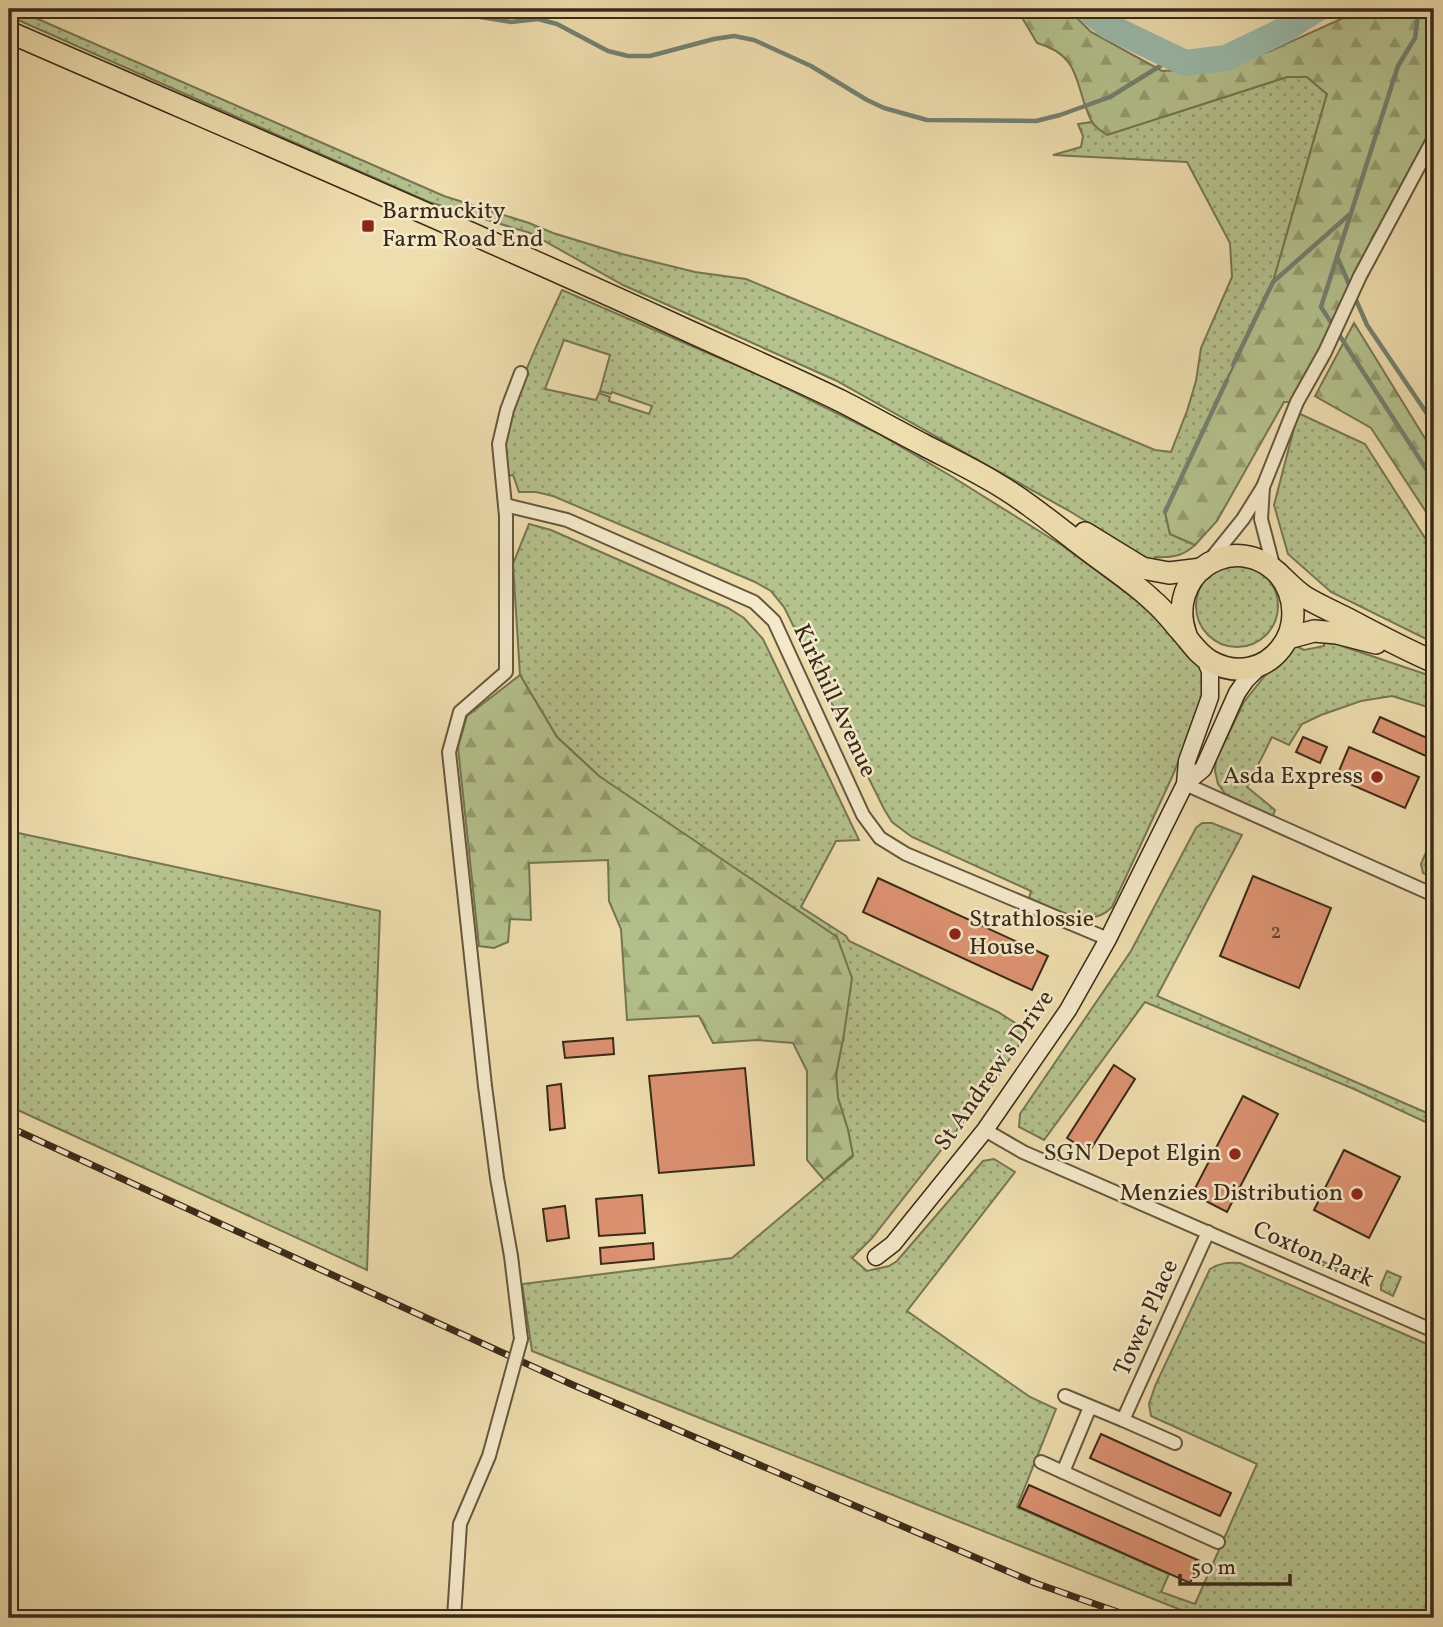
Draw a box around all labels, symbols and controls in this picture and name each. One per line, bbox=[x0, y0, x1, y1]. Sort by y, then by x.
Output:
place label: Barmuckity Farm Road End bbox=[382, 195, 544, 257]
marker: Barmuckity Farm Road End bbox=[360, 218, 376, 234]
street label: Kirkhill Avenue bbox=[784, 619, 884, 783]
place label: Asda Express bbox=[1223, 760, 1363, 794]
marker: Asda Express bbox=[1369, 769, 1385, 785]
place label: Strathlossie House bbox=[969, 903, 1094, 965]
house number: 2 bbox=[1270, 918, 1282, 947]
marker: Strathlossie House bbox=[947, 926, 963, 942]
street label: St Andrew's Drive bbox=[927, 984, 1063, 1158]
place label: SGN Depot Elgin bbox=[1044, 1137, 1221, 1171]
marker: SGN Depot Elgin bbox=[1227, 1146, 1243, 1162]
place label: Menzies Distribution bbox=[1120, 1177, 1343, 1211]
marker: Menzies Distribution bbox=[1349, 1186, 1365, 1202]
street label: Coxton Park bbox=[1247, 1213, 1379, 1297]
street label: Tower Place bbox=[1106, 1254, 1188, 1382]
scale bar bbox=[1180, 1543, 1291, 1587]
text: 50 m bbox=[1191, 1554, 1236, 1583]

